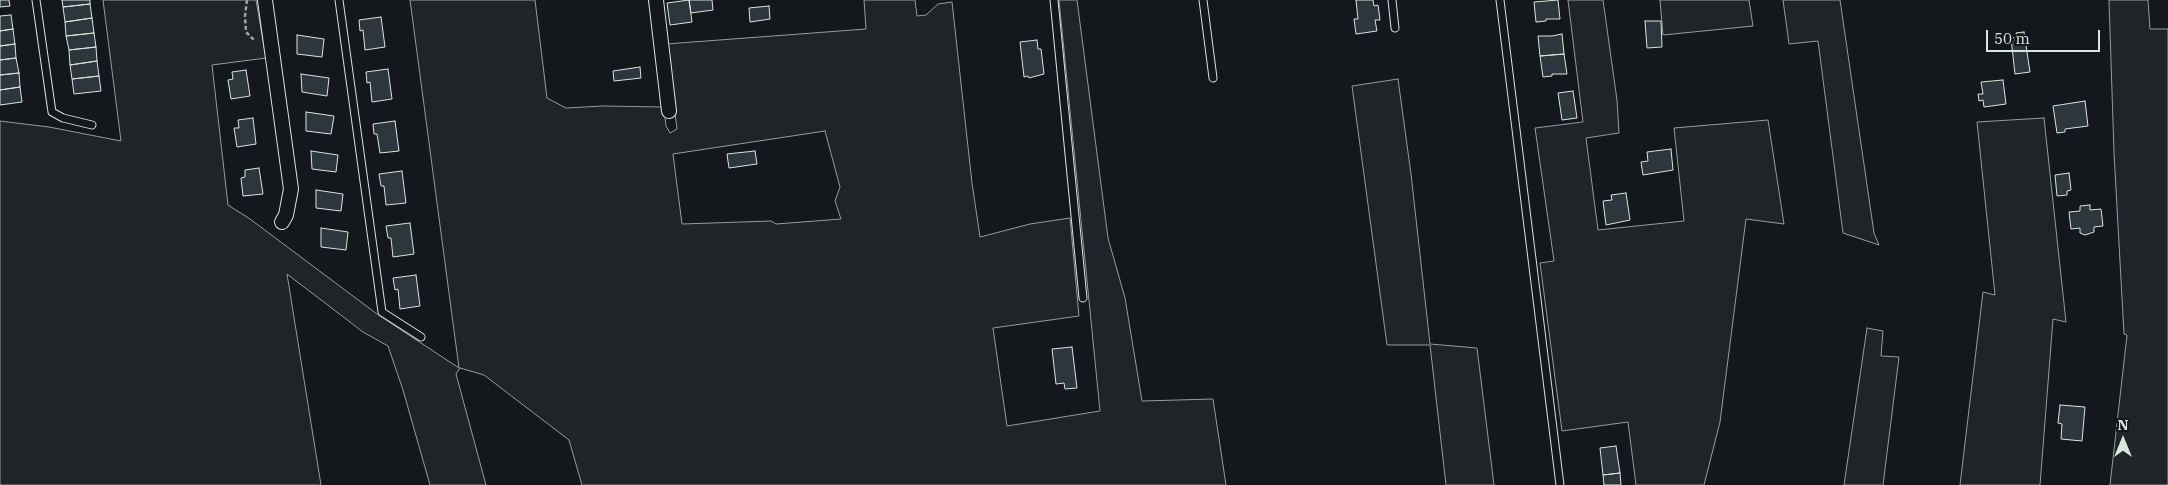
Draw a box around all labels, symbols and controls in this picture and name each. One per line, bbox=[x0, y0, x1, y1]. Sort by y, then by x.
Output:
scale bar bbox=[1988, 20, 2102, 52]
text: 50 m bbox=[1994, 29, 2030, 48]
north arrow bbox=[2098, 415, 2148, 465]
text: N bbox=[2117, 416, 2129, 434]

